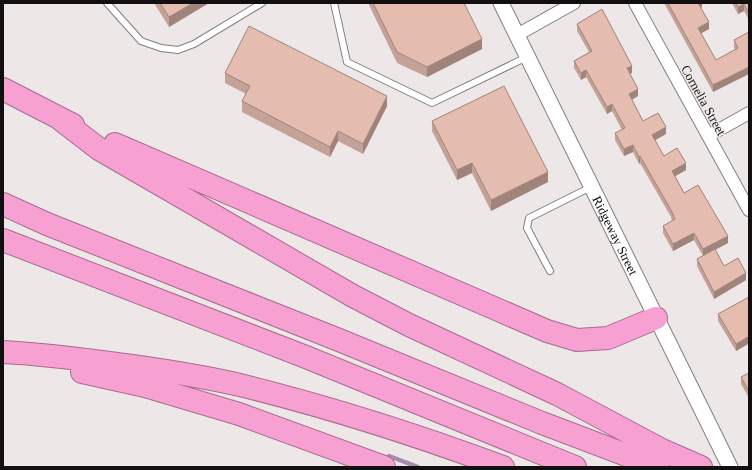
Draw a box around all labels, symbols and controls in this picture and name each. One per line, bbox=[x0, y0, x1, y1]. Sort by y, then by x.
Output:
street label: Cornelia Street bbox=[678, 62, 729, 138]
street label: Ridgeway Street bbox=[589, 193, 641, 278]

